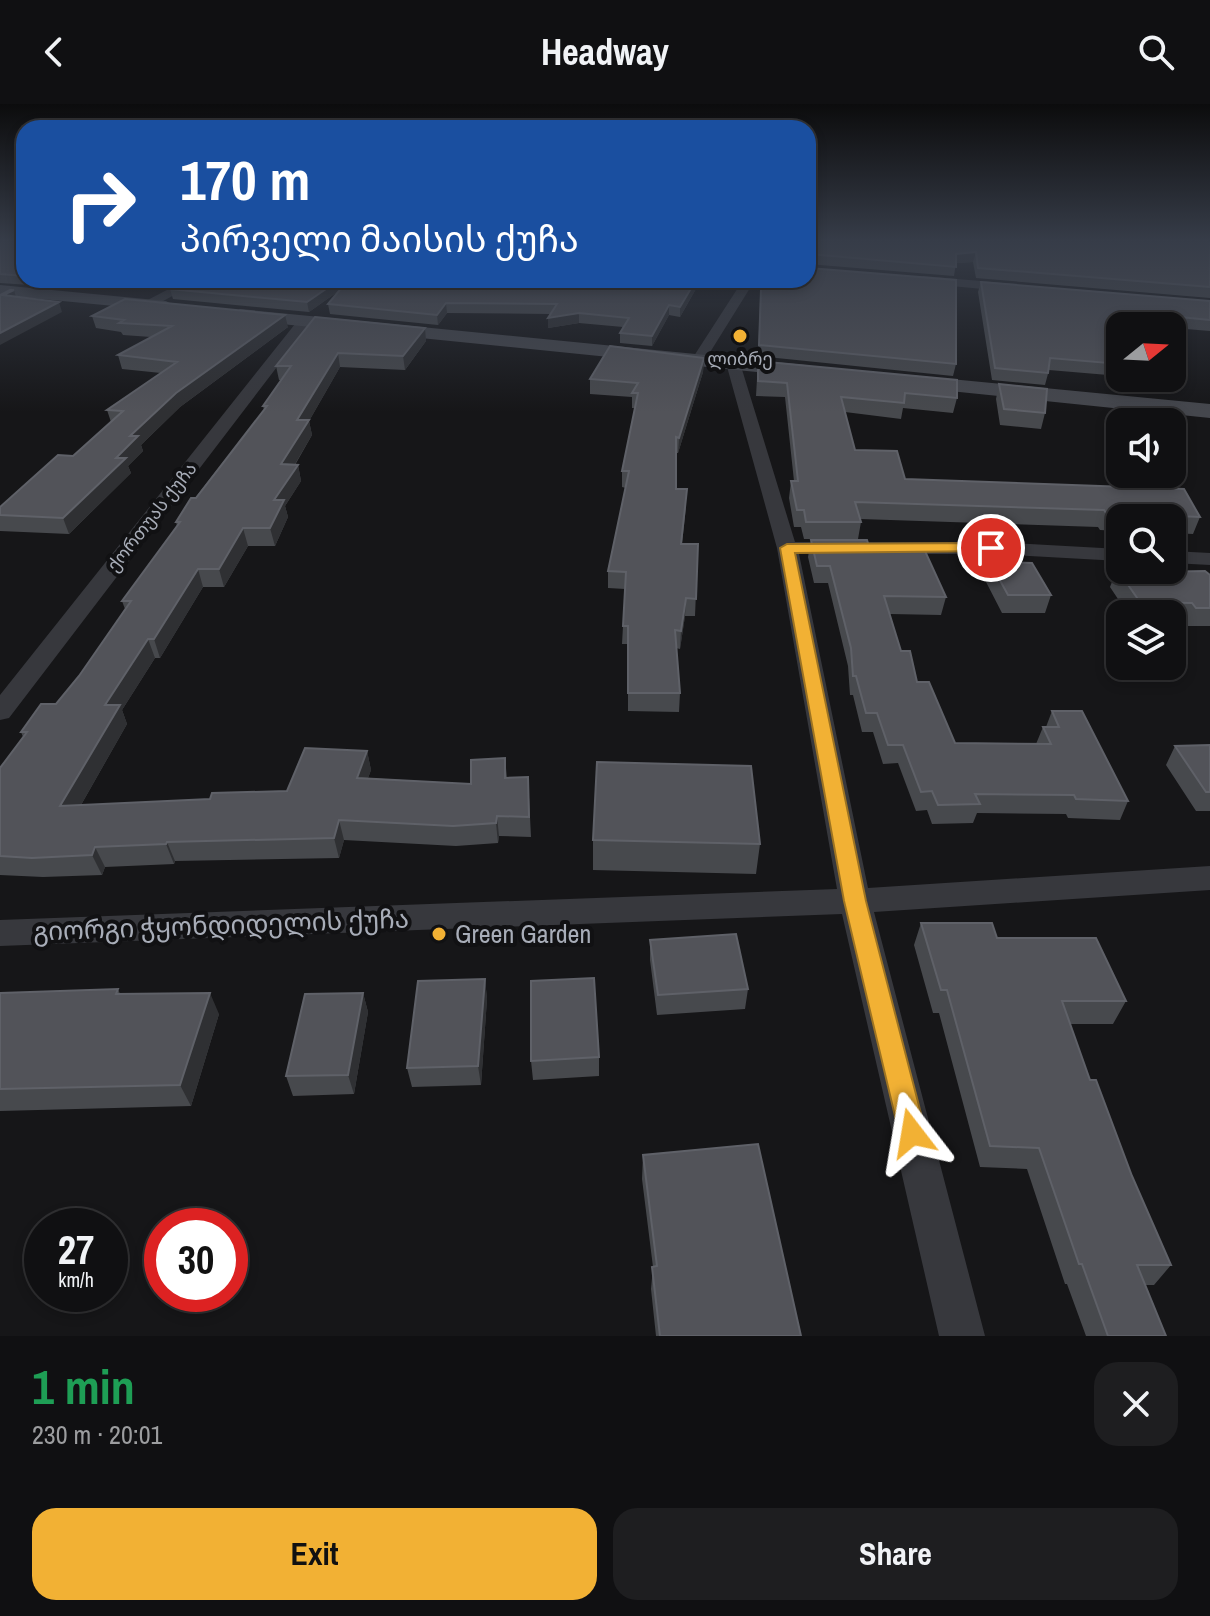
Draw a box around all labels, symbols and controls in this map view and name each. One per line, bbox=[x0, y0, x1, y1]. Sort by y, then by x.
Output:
text: Headway bbox=[541, 28, 669, 76]
icon: back bbox=[32, 30, 76, 74]
icon: search bbox=[1134, 30, 1178, 74]
text: 170 m bbox=[180, 142, 310, 217]
icon: right bbox=[48, 152, 152, 256]
text: პირველი მაისის ქუჩა bbox=[180, 215, 579, 263]
north arrow bbox=[1106, 312, 1186, 392]
map controls bbox=[1106, 312, 1186, 680]
marker: ლიბრე bbox=[731, 327, 749, 345]
place label: ლიბრე bbox=[707, 346, 773, 371]
button: sound bbox=[1106, 408, 1186, 488]
street label: ქორთუას ქუჩა bbox=[101, 457, 202, 577]
button: search bbox=[1106, 504, 1186, 584]
pin bbox=[957, 514, 1025, 582]
icon: arrive bbox=[969, 526, 1013, 570]
button: layers bbox=[1106, 600, 1186, 680]
street label: გიორგი ჭყონდიდელის ქუჩა bbox=[32, 900, 409, 949]
place label: Green Garden bbox=[455, 916, 591, 951]
marker: Green Garden bbox=[430, 925, 448, 943]
position arrow bbox=[870, 1091, 954, 1175]
speed limit sign: 30 bbox=[144, 1208, 248, 1312]
text: 27 bbox=[58, 1223, 94, 1276]
text: km/h bbox=[58, 1266, 94, 1293]
text: 1 min bbox=[32, 1354, 135, 1419]
button: close bbox=[1094, 1362, 1178, 1446]
text: 230 m · 20:01 bbox=[32, 1417, 162, 1452]
button: Exit bbox=[32, 1508, 597, 1600]
button: Share bbox=[613, 1508, 1178, 1600]

